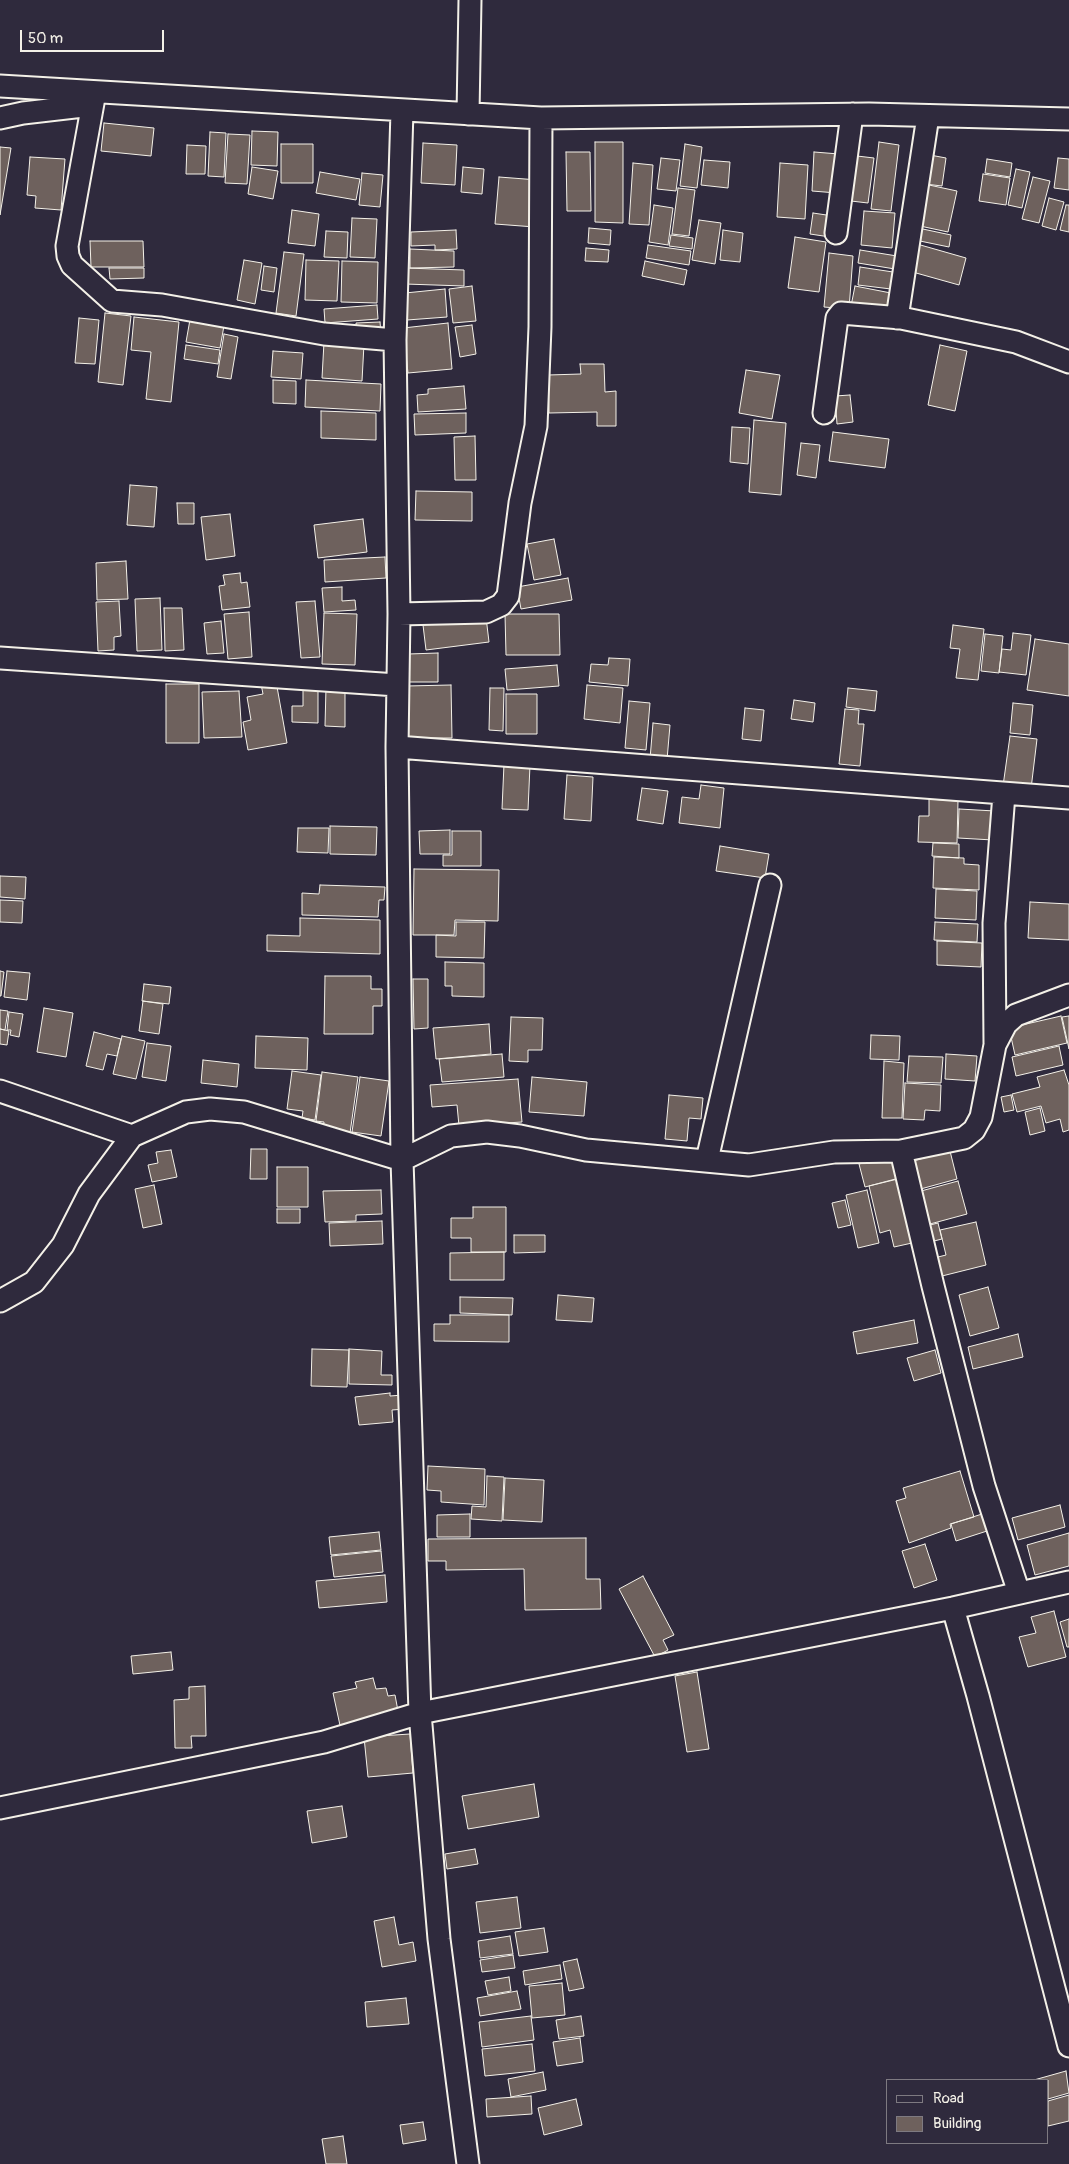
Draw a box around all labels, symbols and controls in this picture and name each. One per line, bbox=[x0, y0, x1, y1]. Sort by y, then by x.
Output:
scale bar bbox=[22, 20, 166, 52]
text: 50 m bbox=[28, 29, 63, 48]
legend bbox=[886, 2079, 1049, 2144]
text: Road bbox=[933, 2089, 964, 2108]
text: Building bbox=[933, 2114, 981, 2133]

